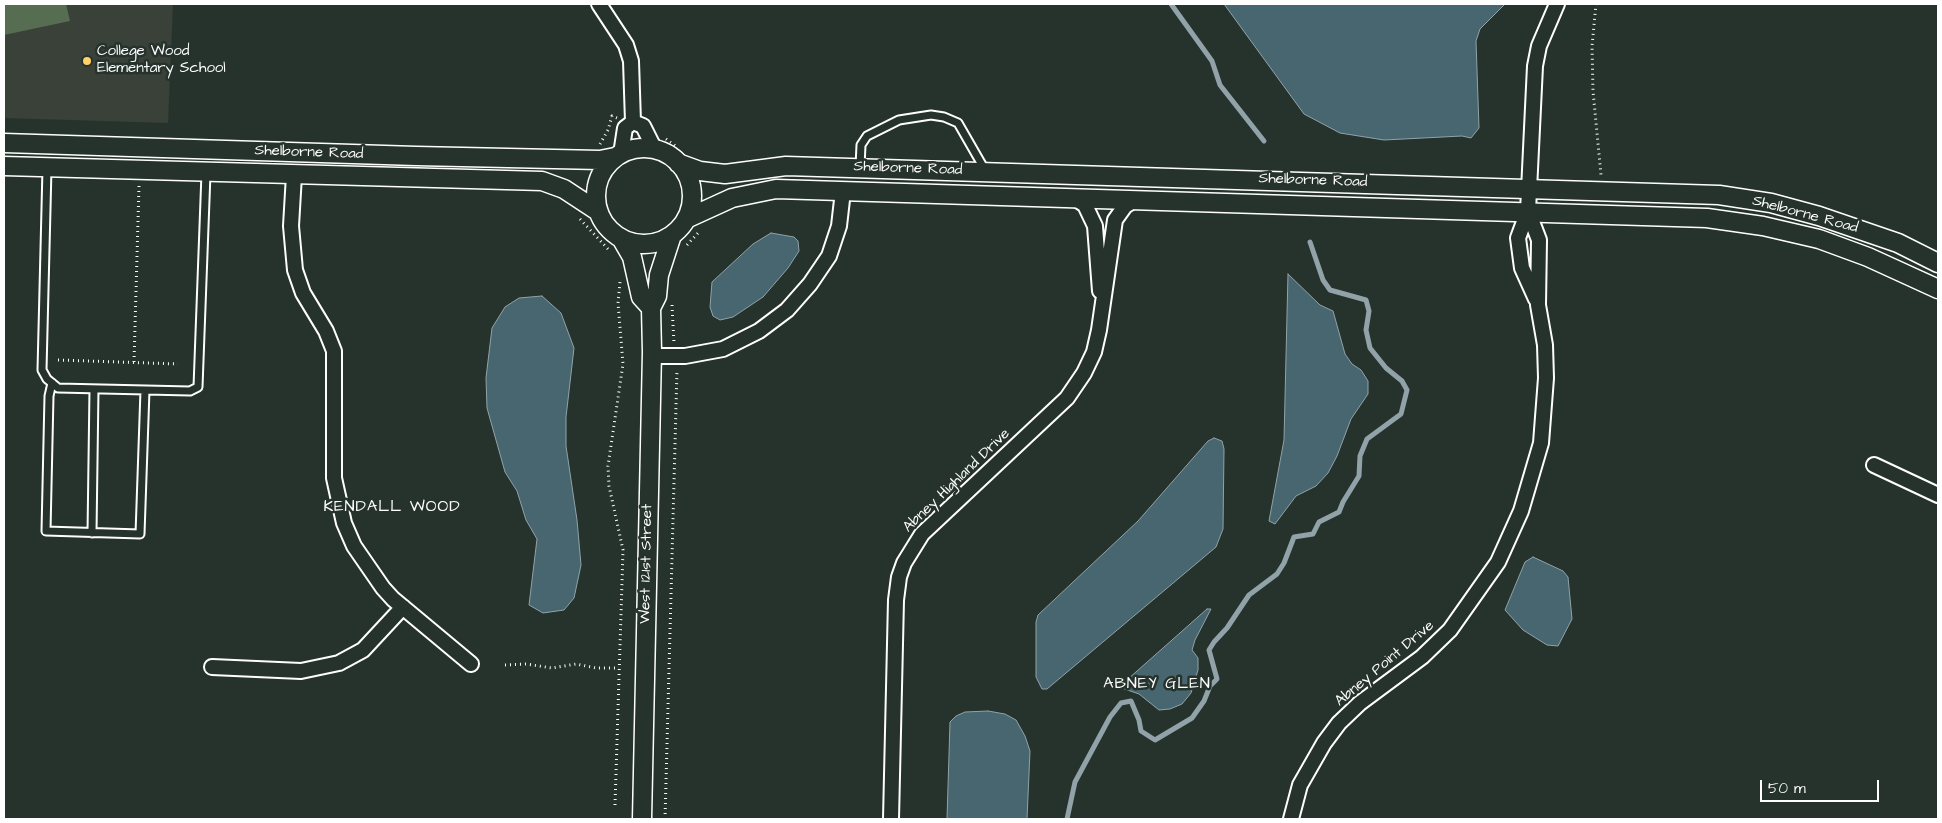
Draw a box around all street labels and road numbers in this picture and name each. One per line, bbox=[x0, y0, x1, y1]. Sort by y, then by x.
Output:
street label: Shelborne Road bbox=[254, 142, 364, 164]
street label: Shelborne Road bbox=[853, 158, 963, 180]
street label: Shelborne Road bbox=[1258, 170, 1368, 192]
street label: Shelborne Road bbox=[1750, 192, 1860, 238]
street label: Abney Highland Drive bbox=[900, 425, 1014, 537]
street label: West 121st Street bbox=[637, 504, 657, 624]
street label: Abney Point Drive bbox=[1332, 617, 1438, 711]

